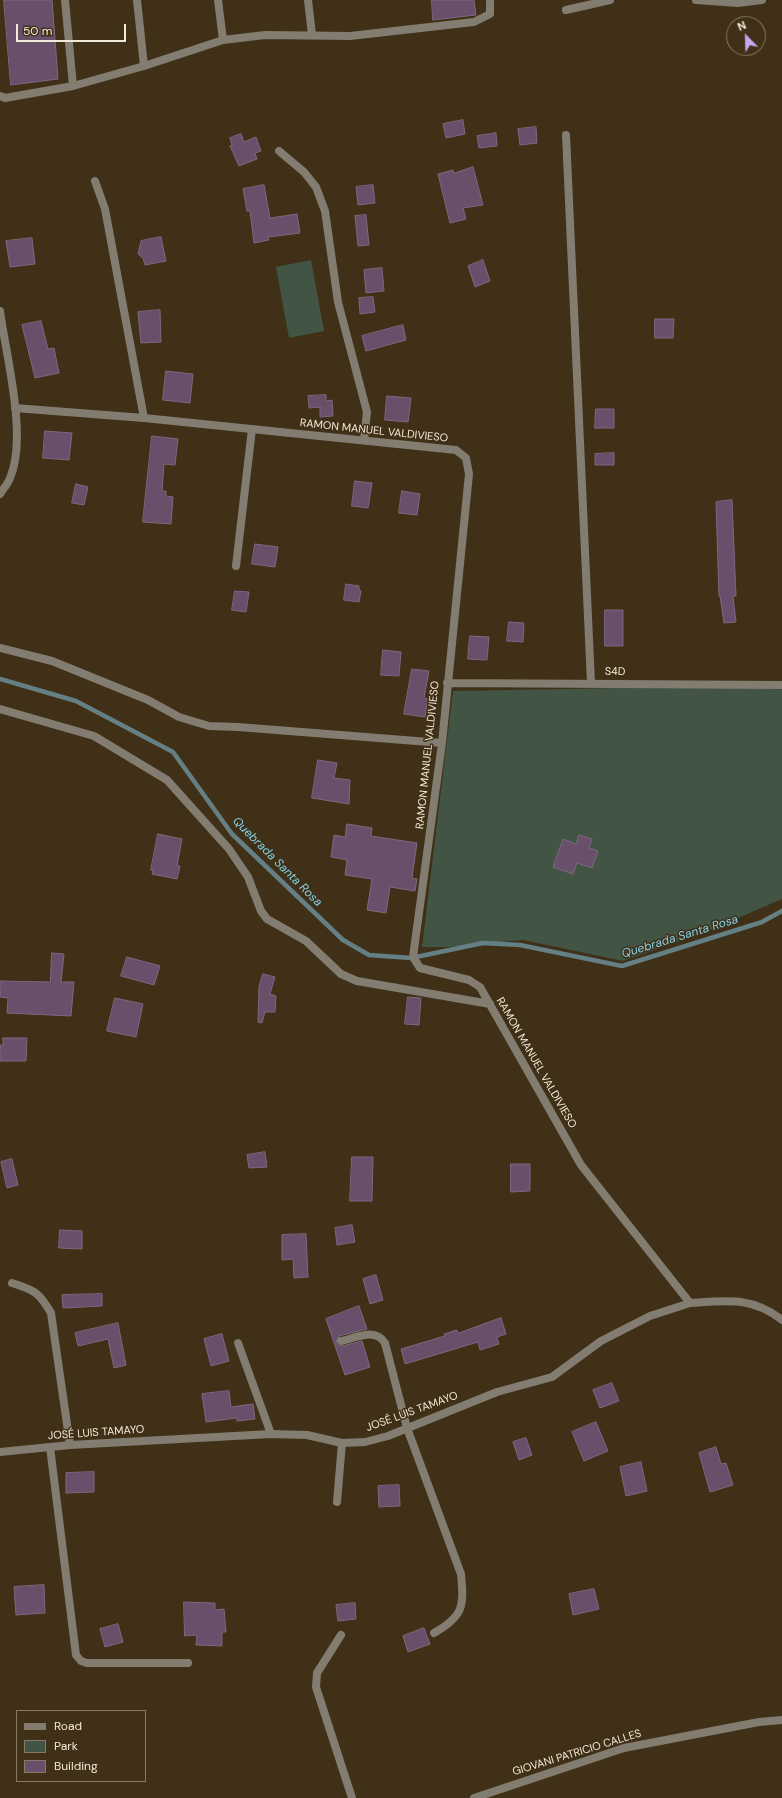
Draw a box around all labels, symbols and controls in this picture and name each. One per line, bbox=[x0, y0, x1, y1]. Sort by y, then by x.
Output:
scale bar bbox=[18, 16, 128, 42]
north arrow bbox=[726, 16, 766, 56]
text: N bbox=[735, 18, 748, 34]
text: 50 m bbox=[23, 23, 52, 39]
street label: RAMON MANUEL VALDIVIESO bbox=[299, 417, 449, 445]
street label: S4D bbox=[605, 665, 625, 679]
street label: RAMON MANUEL VALDIVIESO bbox=[414, 680, 442, 830]
water label: Quebrada Santa Rosa bbox=[229, 814, 325, 910]
water label: Quebrada Santa Rosa bbox=[620, 912, 740, 962]
street label: RAMON MANUEL VALDIVIESO bbox=[493, 995, 579, 1131]
street label: JOSÉ LUIS TAMAYO bbox=[364, 1389, 460, 1435]
street label: JOSÉ LUIS TAMAYO bbox=[47, 1423, 145, 1443]
legend bbox=[16, 1710, 146, 1782]
text: Road bbox=[54, 1718, 82, 1734]
street label: GIOVANI PATRICIO CALLES bbox=[511, 1727, 643, 1779]
text: Park bbox=[54, 1738, 78, 1754]
text: Building bbox=[54, 1758, 98, 1774]

